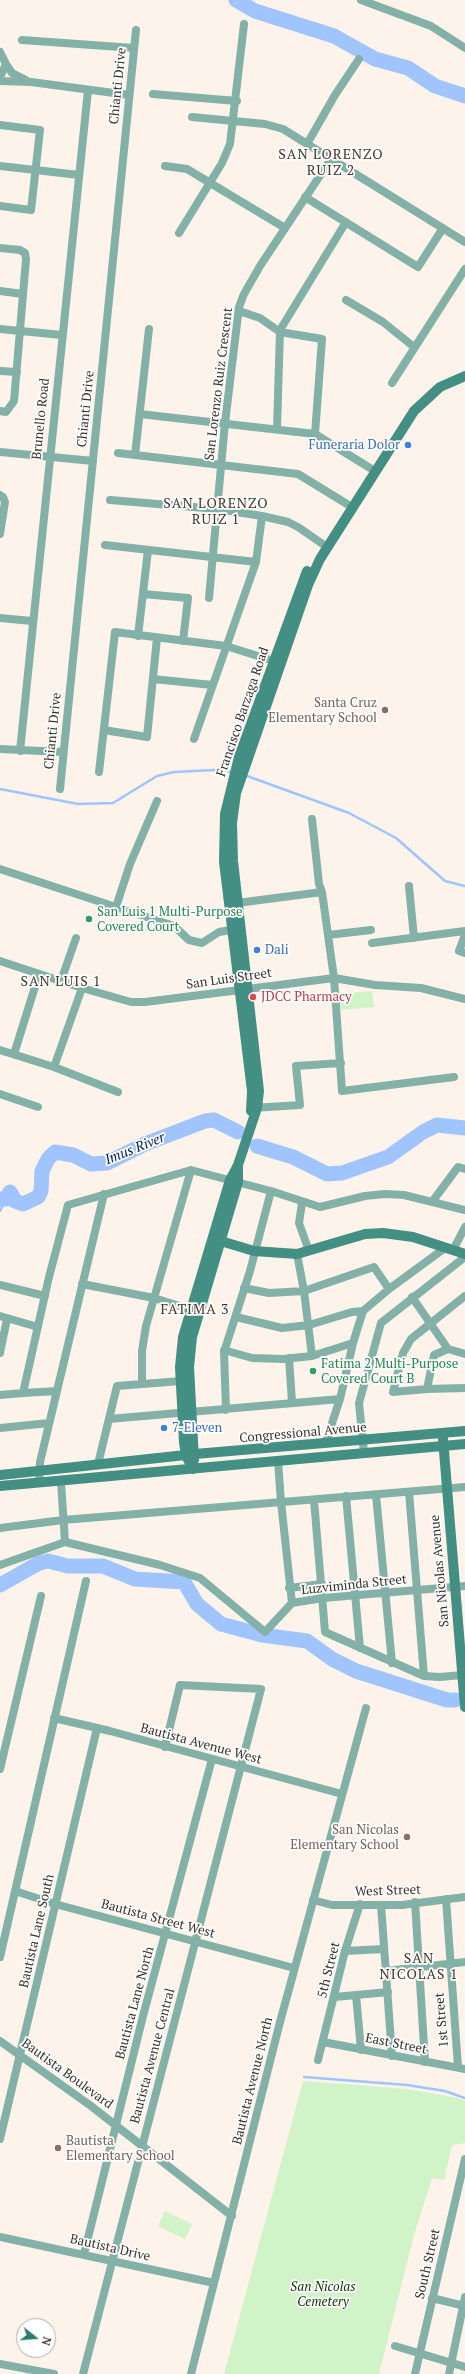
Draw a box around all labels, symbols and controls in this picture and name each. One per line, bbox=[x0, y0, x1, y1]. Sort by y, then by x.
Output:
street label: Chianti Drive bbox=[106, 47, 130, 125]
district label: SAN LORENZO RUIZ 2 bbox=[278, 147, 384, 180]
street label: San Lorenzo Ruiz Crescent bbox=[202, 307, 236, 461]
street label: Chianti Drive bbox=[74, 370, 98, 448]
street label: Brunello Road bbox=[29, 377, 53, 461]
place label: Funeraria Dolor bbox=[309, 437, 400, 453]
marker: Funeraria Dolor bbox=[403, 440, 413, 450]
district label: SAN LORENZO RUIZ 1 bbox=[163, 496, 269, 528]
street label: Francisco Barzaga Road bbox=[213, 645, 273, 779]
street label: Chianti Drive bbox=[41, 692, 65, 770]
place label: Santa Cruz Elementary School bbox=[268, 695, 377, 726]
marker: Santa Cruz Elementary School bbox=[380, 705, 390, 715]
place label: San Luis 1 Multi-Purpose Covered Court bbox=[97, 904, 243, 935]
marker: San Luis 1 Multi-Purpose Covered Court bbox=[84, 914, 94, 924]
place label: Dali bbox=[265, 942, 289, 958]
marker: Dali bbox=[252, 945, 262, 955]
street label: San Luis Street bbox=[185, 965, 273, 993]
district label: SAN LUIS 1 bbox=[20, 974, 102, 990]
place label: JDCC Pharmacy bbox=[261, 989, 352, 1005]
marker: JDCC Pharmacy bbox=[248, 992, 258, 1002]
water label: Imus River bbox=[102, 1129, 168, 1169]
district label: FATIMA 3 bbox=[160, 1302, 230, 1318]
place label: Fatima 2 Multi-Purpose Covered Court B bbox=[321, 1356, 458, 1387]
marker: Fatima 2 Multi-Purpose Covered Court B bbox=[308, 1366, 318, 1376]
place label: 7-Eleven bbox=[172, 1420, 222, 1436]
street label: Congressional Avenue bbox=[239, 1420, 367, 1446]
marker: 7-Eleven bbox=[159, 1423, 169, 1433]
street label: San Nicolas Avenue bbox=[427, 1514, 453, 1628]
street label: Luzviminda Street bbox=[301, 1572, 407, 1598]
street label: Bautista Avenue West bbox=[139, 1720, 263, 1768]
place label: San Nicolas Elementary School bbox=[290, 1822, 399, 1853]
marker: San Nicolas Elementary School bbox=[402, 1832, 412, 1842]
street label: Bautista Lane South bbox=[16, 1873, 58, 1989]
street label: West Street bbox=[355, 1882, 421, 1900]
street label: Bautista Street West bbox=[99, 1896, 217, 1942]
street label: 5th Street bbox=[315, 1940, 343, 2000]
street label: Bautista Lane North bbox=[112, 1945, 158, 2061]
district label: SAN NICOLAS 1 bbox=[380, 1951, 458, 1984]
street label: Bautista Avenue Central bbox=[127, 1987, 179, 2125]
street label: 1st Street bbox=[432, 1992, 452, 2048]
street label: Bautista Avenue North bbox=[230, 2016, 276, 2146]
street label: East Street bbox=[364, 2030, 428, 2058]
street label: Bautista Boulevard bbox=[18, 2036, 116, 2112]
place label: Bautista Elementary School bbox=[66, 2133, 175, 2164]
marker: Bautista Elementary School bbox=[53, 2143, 63, 2153]
street label: South Street bbox=[412, 2227, 444, 2301]
street label: Bautista Drive bbox=[68, 2231, 152, 2265]
park label: San Nicolas Cemetery bbox=[290, 2279, 356, 2310]
north arrow bbox=[16, 2318, 56, 2358]
text: N bbox=[39, 2335, 54, 2347]

